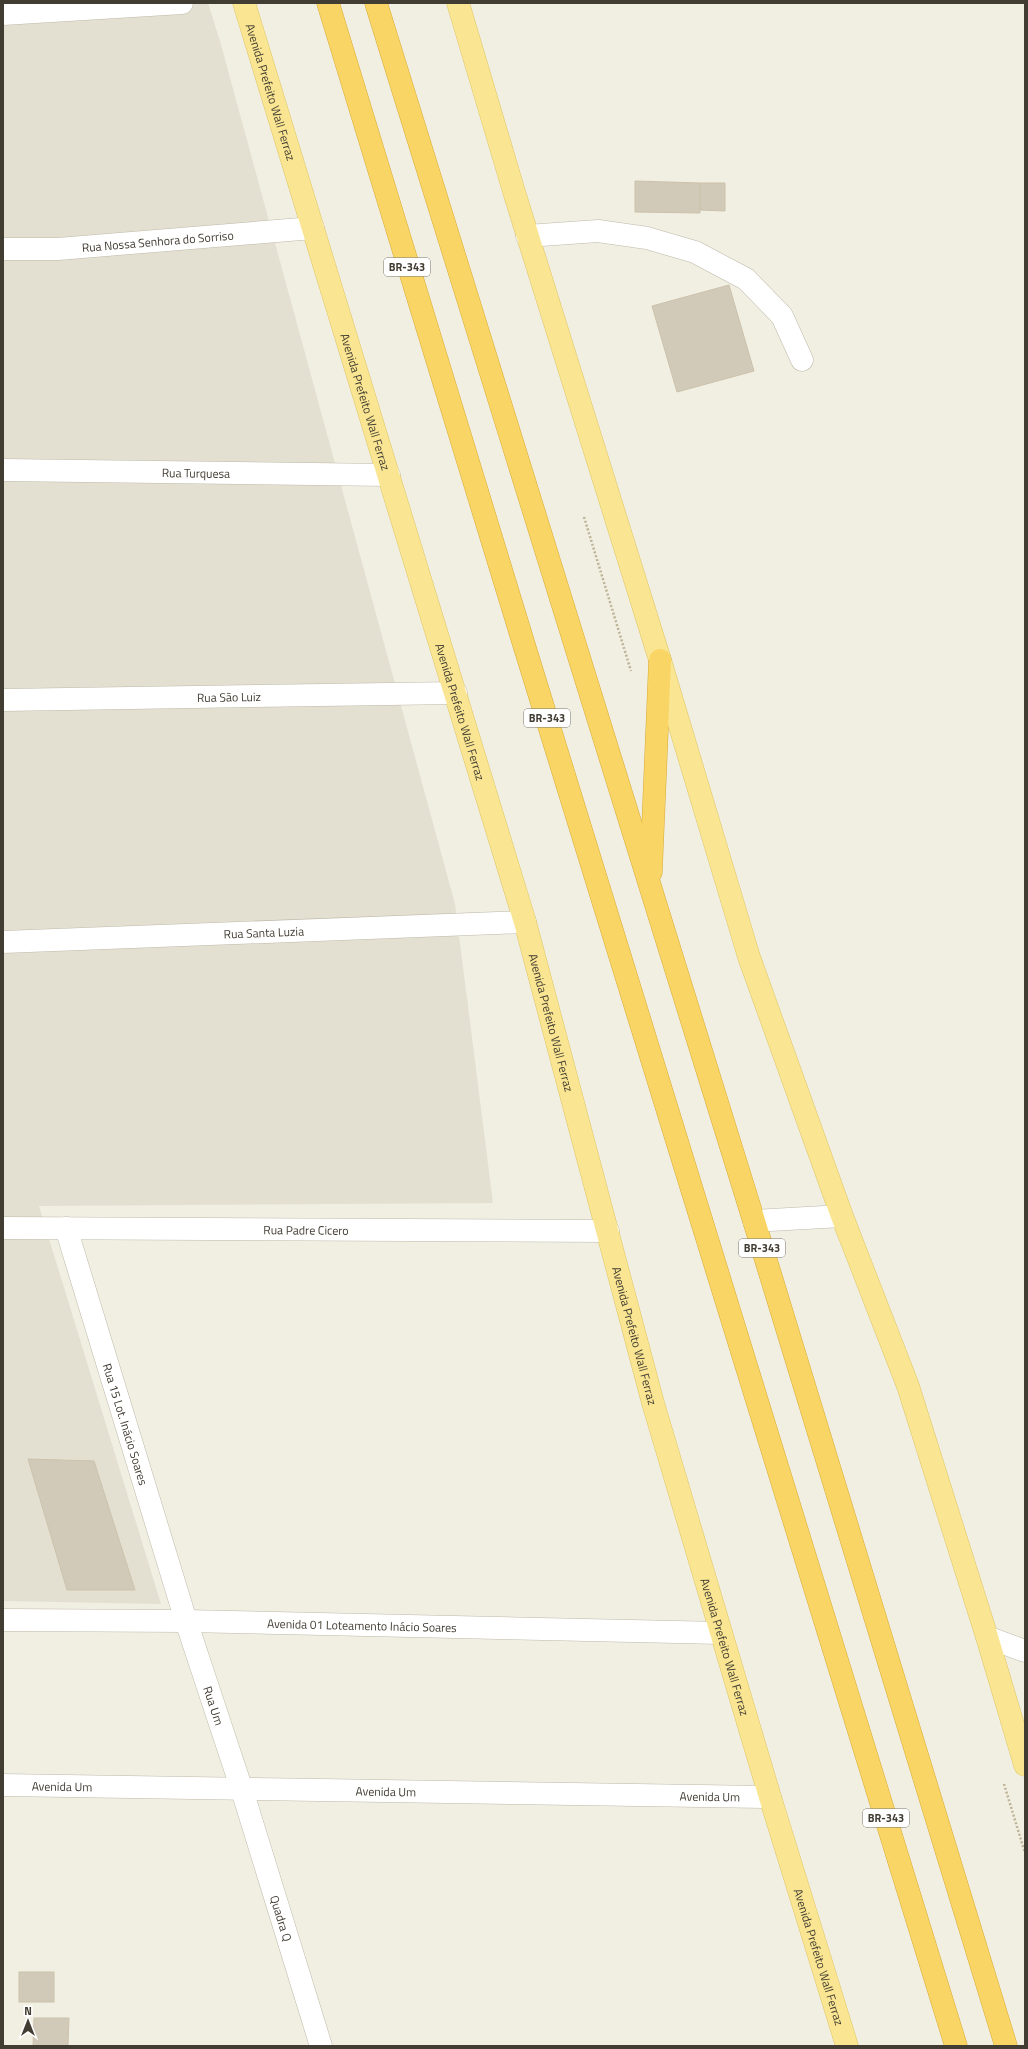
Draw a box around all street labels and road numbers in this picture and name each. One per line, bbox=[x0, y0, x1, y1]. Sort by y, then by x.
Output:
street label: Avenida Prefeito Wall Ferraz bbox=[241, 21, 301, 163]
street label: Rua Nossa Senhora do Sorriso bbox=[81, 225, 234, 257]
road number: BR-343 bbox=[384, 258, 430, 276]
street label: Avenida Prefeito Wall Ferraz bbox=[336, 331, 396, 473]
street label: Rua Turquesa bbox=[162, 463, 230, 482]
street label: Avenida Prefeito Wall Ferraz bbox=[431, 641, 491, 782]
street label: Rua São Luiz bbox=[197, 687, 261, 707]
road number: BR-343 bbox=[524, 709, 570, 727]
street label: Rua Santa Luzia bbox=[223, 921, 304, 943]
street label: Avenida Prefeito Wall Ferraz bbox=[524, 951, 579, 1094]
street label: Rua Padre Cicero bbox=[263, 1220, 349, 1239]
road number: BR-343 bbox=[739, 1239, 785, 1257]
street label: Avenida Prefeito Wall Ferraz bbox=[608, 1264, 663, 1407]
street label: Rua 15 Lot. Inácio Soares bbox=[98, 1361, 154, 1488]
street label: Avenida Prefeito Wall Ferraz bbox=[696, 1576, 755, 1718]
street label: Avenida 01 Loteamento Inácio Soares bbox=[267, 1613, 457, 1637]
street label: Rua Um bbox=[199, 1684, 229, 1728]
street label: Avenida Um bbox=[32, 1776, 92, 1796]
street label: Avenida Um bbox=[356, 1781, 416, 1801]
street label: Avenida Um bbox=[679, 1786, 740, 1806]
road number: BR-343 bbox=[863, 1809, 909, 1827]
street label: Avenida Prefeito Wall Ferraz bbox=[789, 1886, 850, 2028]
street label: Quadra Q bbox=[265, 1893, 298, 1944]

